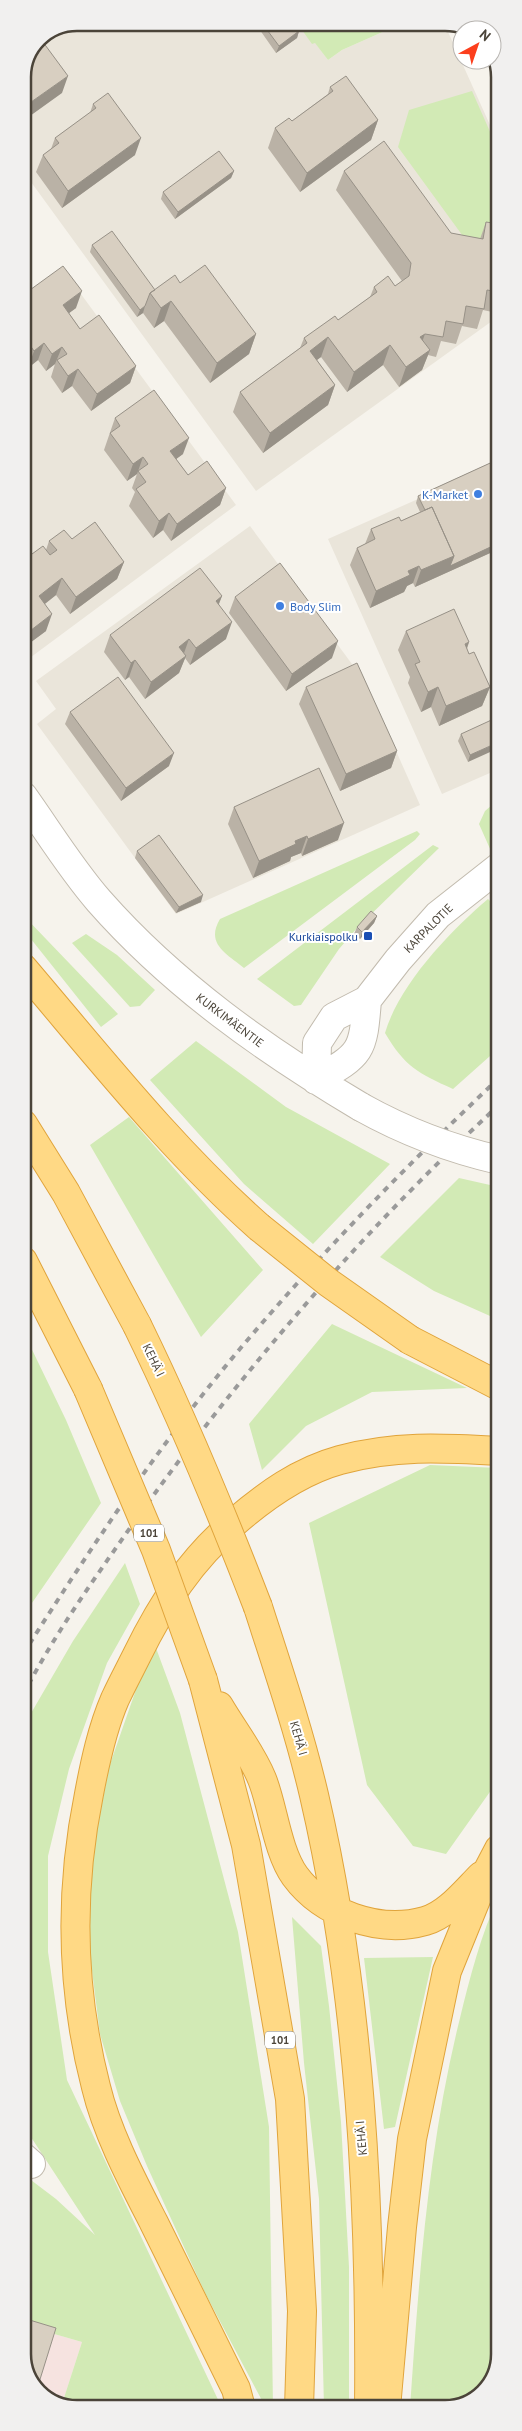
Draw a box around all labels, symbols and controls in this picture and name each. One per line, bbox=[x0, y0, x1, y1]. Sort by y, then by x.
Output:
north arrow bbox=[452, 20, 502, 70]
text: N bbox=[476, 25, 495, 45]
place label: K-Market bbox=[422, 487, 468, 502]
marker: K-Market bbox=[472, 488, 484, 500]
place label: Body Slim bbox=[290, 599, 341, 614]
marker: Body Slim bbox=[274, 600, 286, 612]
street label: KARPALOTIE bbox=[400, 900, 456, 956]
place label: Kurkiaispolku bbox=[289, 929, 358, 944]
marker: Kurkiaispolku bbox=[362, 930, 374, 942]
street label: KURKIMÄENTIE bbox=[193, 990, 267, 1050]
street label: KEHÄ I bbox=[140, 1341, 168, 1379]
road number: 101 bbox=[134, 1525, 164, 1542]
street label: KEHÄ I bbox=[287, 1719, 311, 1757]
road number: 101 bbox=[265, 2032, 295, 2048]
street label: KEHÄ I bbox=[352, 2120, 370, 2156]

